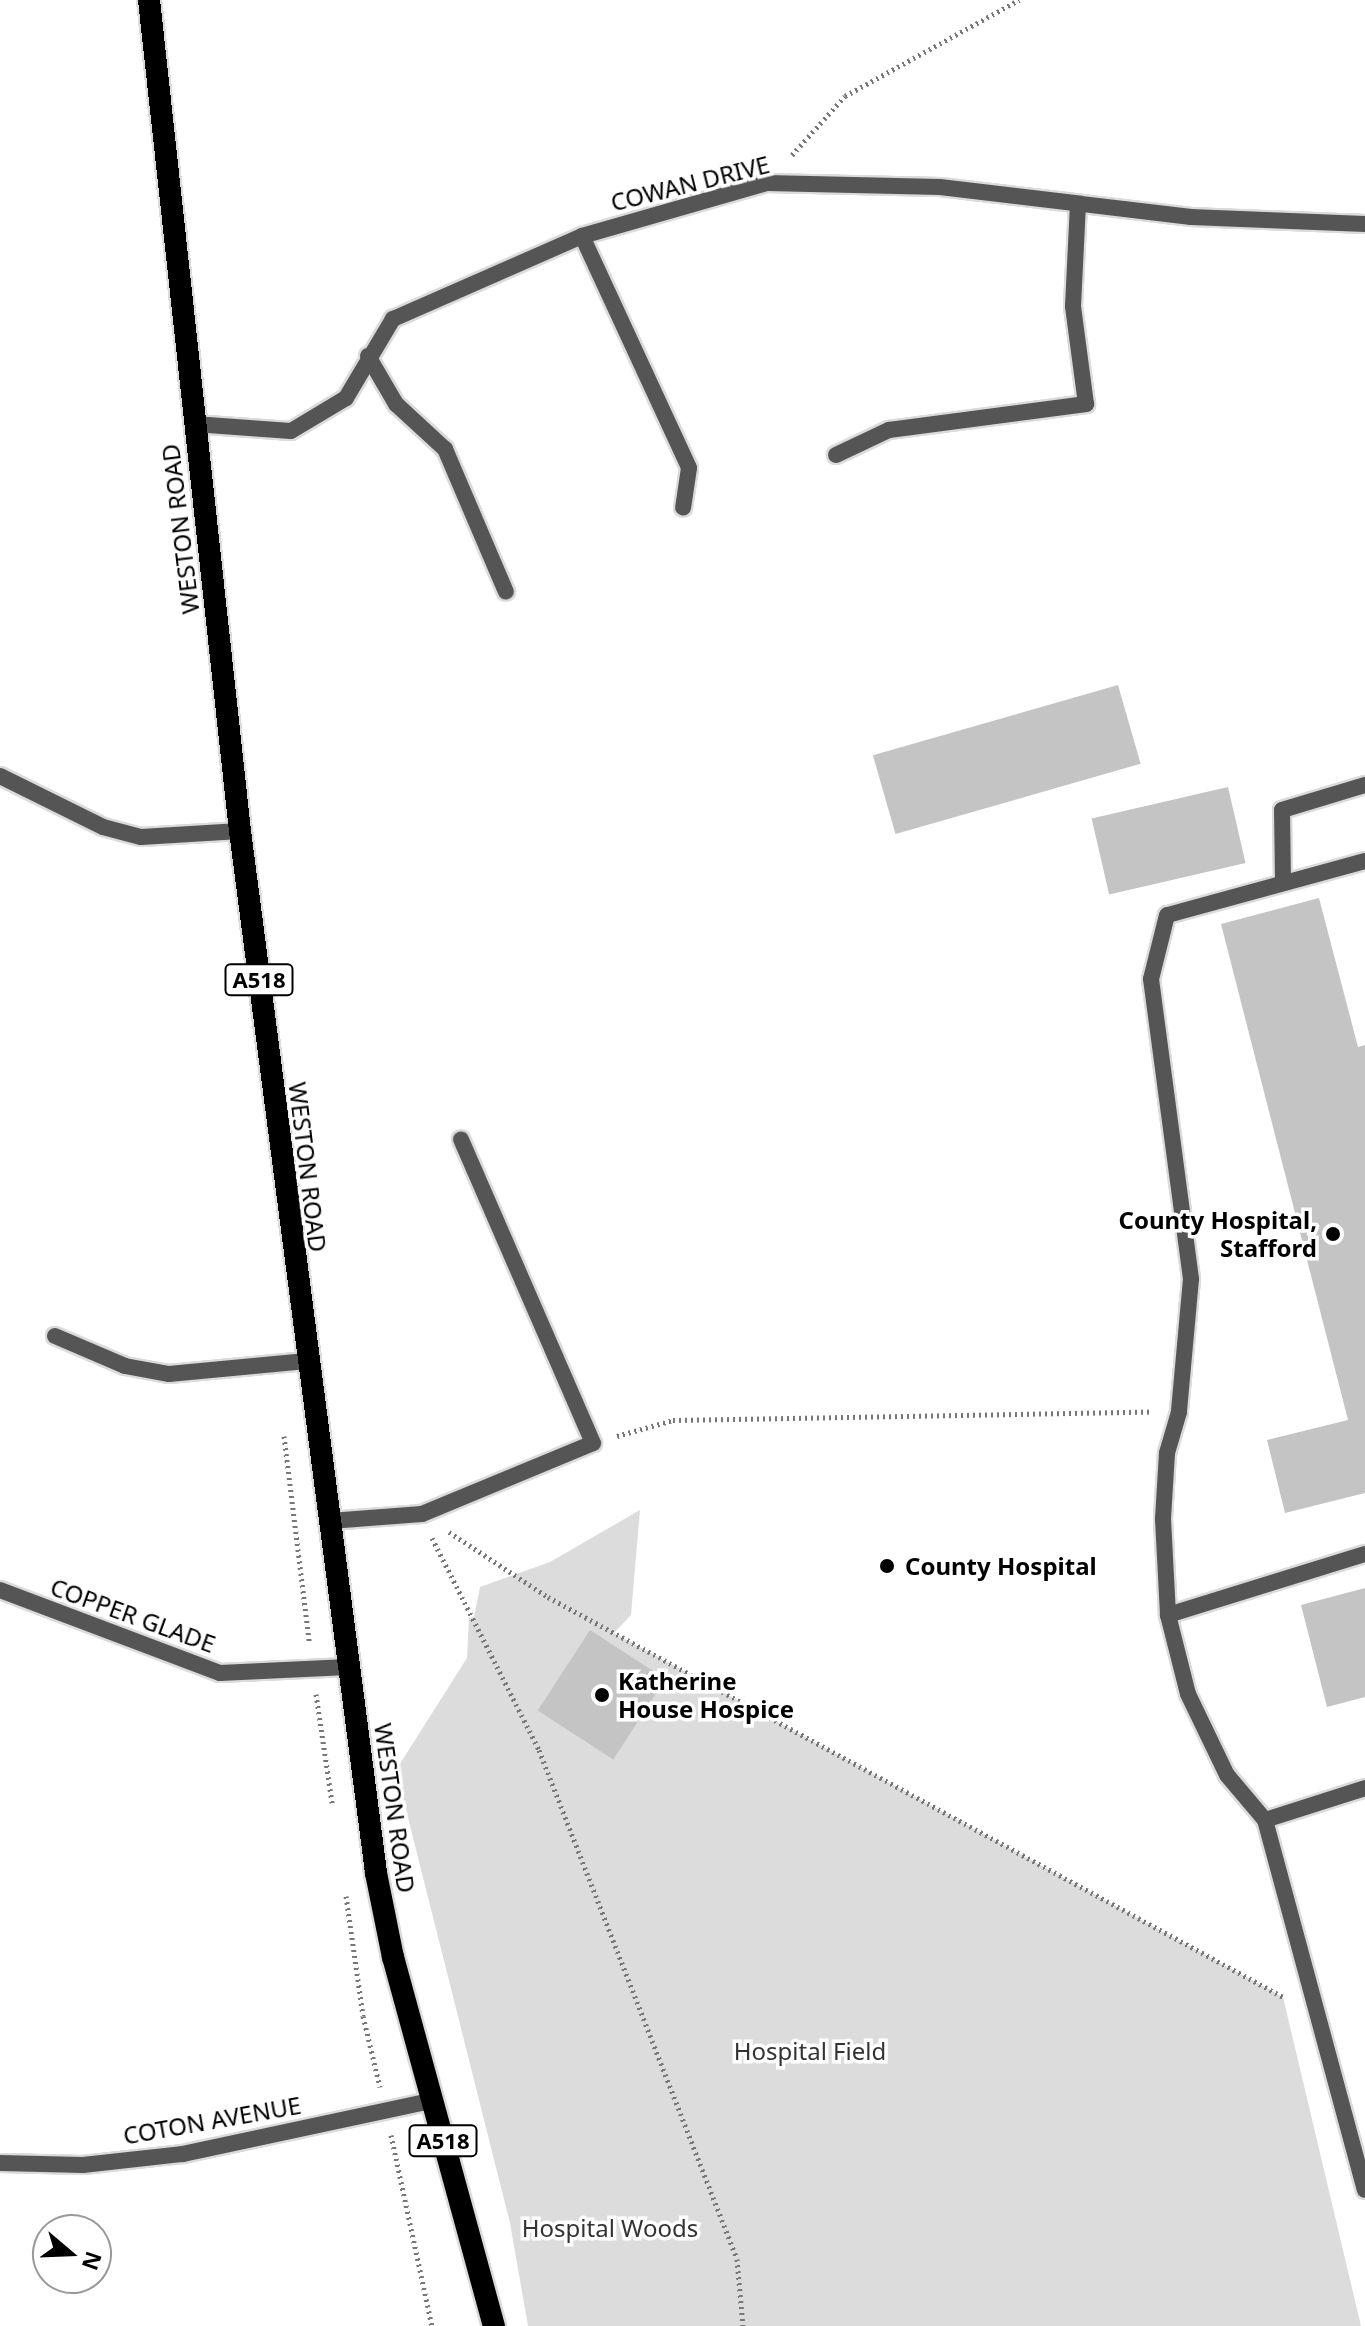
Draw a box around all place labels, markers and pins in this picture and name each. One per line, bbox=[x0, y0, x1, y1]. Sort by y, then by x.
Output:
place label: County Hospital, Stafford bbox=[1118, 1206, 1317, 1262]
marker: County Hospital, Stafford bbox=[1324, 1225, 1342, 1243]
place label: County Hospital bbox=[905, 1552, 1097, 1580]
marker: County Hospital bbox=[876, 1555, 898, 1577]
place label: Katherine House Hospice bbox=[618, 1667, 794, 1723]
marker: Katherine House Hospice bbox=[593, 1686, 611, 1704]

